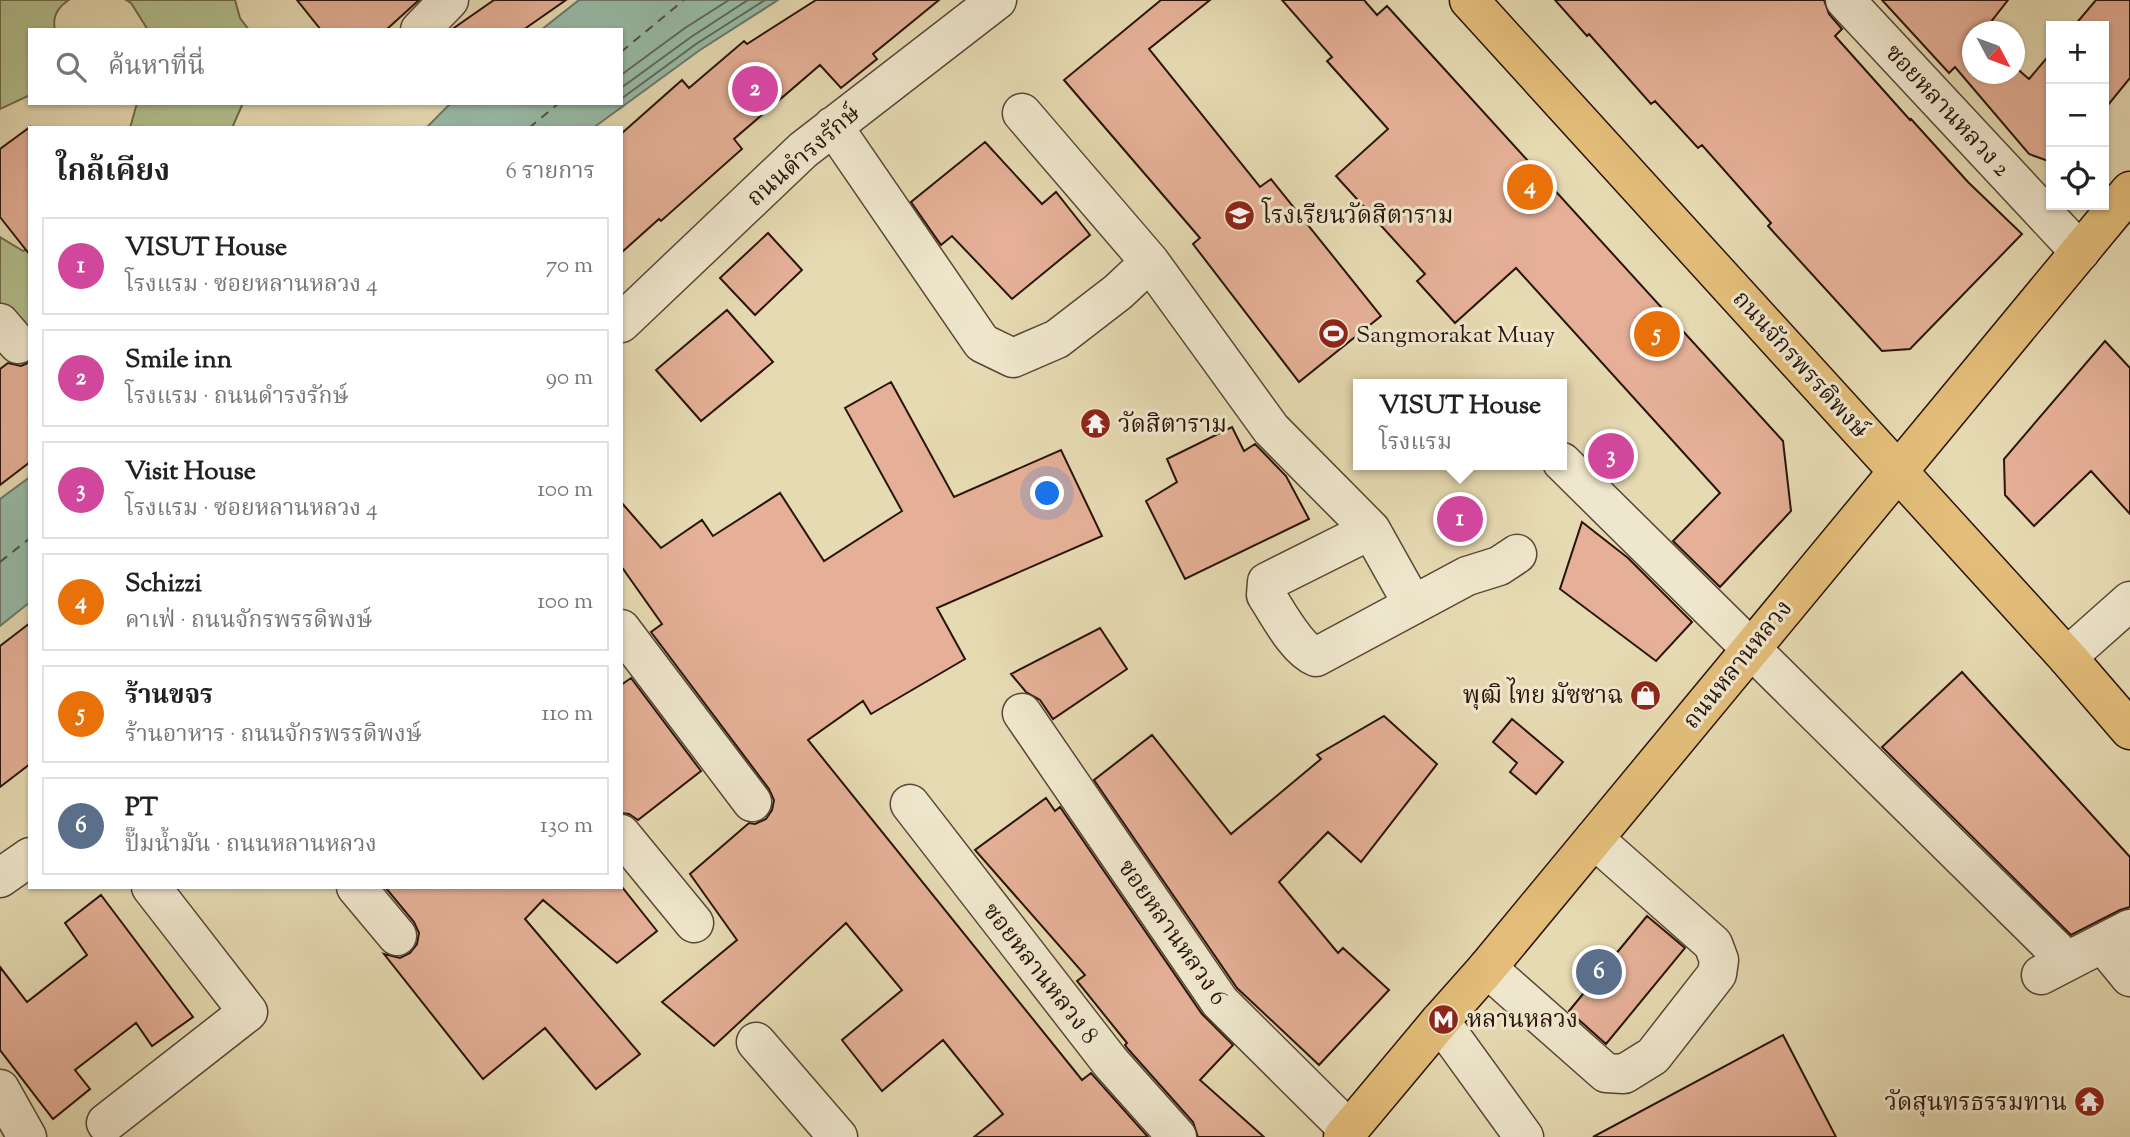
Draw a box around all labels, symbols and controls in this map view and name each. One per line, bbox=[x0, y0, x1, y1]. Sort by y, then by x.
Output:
north arrow bbox=[1962, 21, 2025, 84]
map controls bbox=[2046, 21, 2109, 210]
button: + bbox=[2046, 21, 2109, 84]
search box bbox=[28, 28, 623, 105]
street label: ซอยหลานหลวง 2 bbox=[1876, 38, 2017, 185]
icon: search bbox=[52, 48, 90, 86]
text: ค้นหาที่นี่ bbox=[108, 49, 205, 86]
pin: 2 bbox=[732, 63, 778, 115]
button: − bbox=[2046, 84, 2109, 147]
street label: ถนนดำรงรักษ์ bbox=[739, 97, 869, 215]
button: locate bbox=[2046, 147, 2109, 210]
text: ใกล้เคียง bbox=[56, 151, 170, 194]
text: 6 รายการ bbox=[505, 156, 595, 189]
pin: 4 bbox=[1507, 161, 1553, 213]
place label: โรงเรียนวัดสิตาราม bbox=[1261, 197, 1453, 234]
school or university icon: โรงเรียนวัดสิตาราม bbox=[1222, 198, 1256, 232]
text: VISUT House bbox=[125, 230, 287, 267]
text: 1 bbox=[77, 250, 85, 283]
text: 70 m bbox=[546, 250, 593, 283]
text: โรงแรม · ซอยหลานหลวง 4 bbox=[125, 269, 378, 302]
street label: ถนนจักรพรรดิพงษ์ bbox=[1724, 283, 1876, 447]
pin: 5 bbox=[1634, 308, 1680, 360]
sports icon: Sangmorakat Muay bbox=[1316, 317, 1350, 351]
place label: Sangmorakat Muay bbox=[1356, 319, 1555, 353]
text: Smile inn bbox=[125, 342, 232, 379]
text: 2 bbox=[76, 362, 86, 395]
text: 90 m bbox=[546, 362, 593, 395]
popup bbox=[1353, 379, 1567, 470]
text: โรงแรม · ถนนดำรงรักษ์ bbox=[125, 381, 348, 414]
text: VISUT House bbox=[1379, 388, 1541, 425]
temple icon: วัดสิตาราม bbox=[1078, 407, 1112, 441]
place label: วัดสิตาราม bbox=[1118, 409, 1227, 443]
text: โรงแรม bbox=[1379, 427, 1452, 460]
pin: 3 bbox=[1588, 430, 1634, 482]
text: Visit House bbox=[125, 454, 256, 491]
text: 3 bbox=[76, 474, 86, 507]
text: 100 m bbox=[537, 474, 593, 507]
your location bbox=[1030, 476, 1064, 510]
text: โรงแรม · ซอยหลานหลวง 4 bbox=[125, 493, 378, 526]
pin: 1 bbox=[1437, 493, 1483, 545]
text: Schizzi bbox=[125, 566, 202, 603]
text: 4 bbox=[75, 586, 87, 619]
text: 100 m bbox=[537, 586, 593, 619]
street label: ถนนหลานหลวง bbox=[1676, 593, 1801, 737]
text: คาเฟ่ · ถนนจักรพรรดิพงษ์ bbox=[125, 605, 372, 638]
place label: พุฒิ ไทย มัซซาฉ bbox=[1463, 677, 1623, 714]
text: ร้านขจร bbox=[125, 678, 213, 715]
shop icon: พุฒิ ไทย มัซซาฉ bbox=[1629, 678, 1663, 712]
text: 5 bbox=[77, 698, 85, 731]
text: 110 m bbox=[542, 698, 593, 731]
text: ร้านอาหาร · ถนนจักรพรรดิพงษ์ bbox=[125, 719, 422, 752]
text: PT bbox=[125, 790, 158, 827]
text: 6 bbox=[75, 810, 87, 843]
text: 130 m bbox=[540, 810, 593, 843]
text: ปั๊มน้ำมัน · ถนนหลานหลวง bbox=[125, 829, 377, 862]
street label: ซอยหลานหลวง 6 bbox=[1108, 853, 1234, 1013]
street label: ซอยหลานหลวง 8 bbox=[973, 896, 1105, 1052]
pin: 6 bbox=[1576, 946, 1622, 998]
metro station icon: หลานหลวง bbox=[1427, 1002, 1461, 1036]
place label: หลานหลวง bbox=[1467, 1004, 1578, 1038]
temple icon: วัดสุนทรธรรมทาน bbox=[2073, 1085, 2107, 1119]
place label: วัดสุนทรธรรมทาน bbox=[1885, 1087, 2067, 1121]

